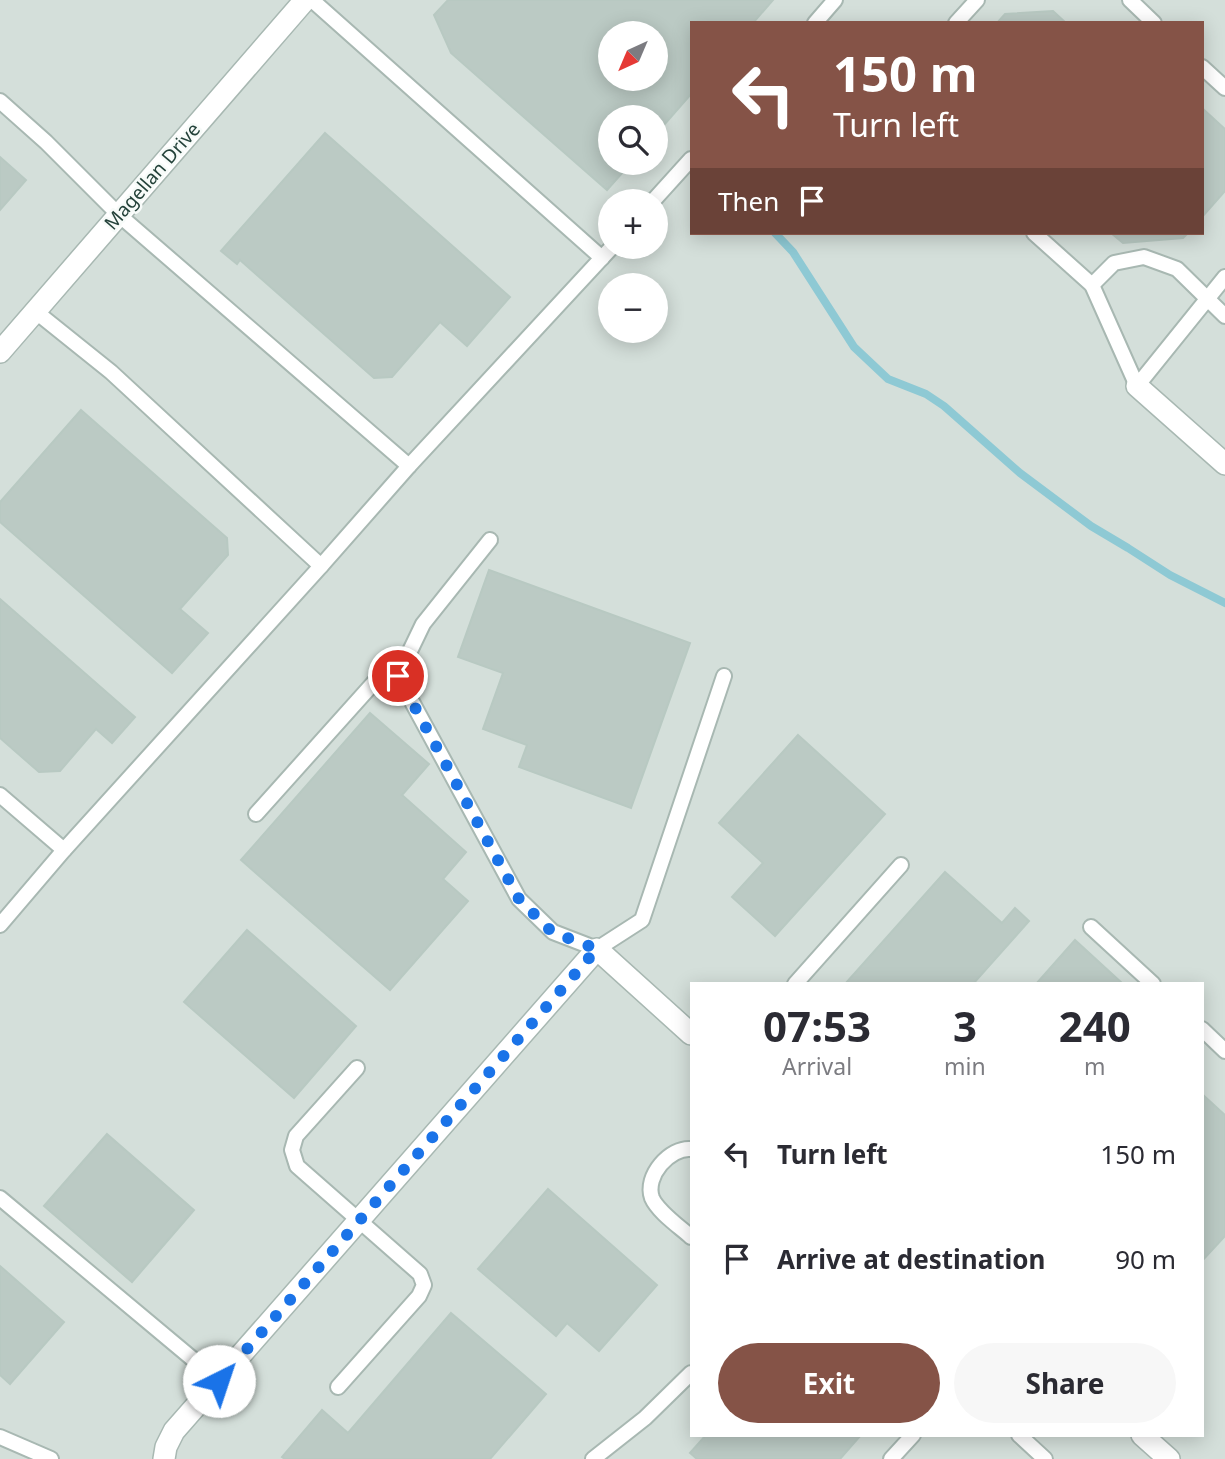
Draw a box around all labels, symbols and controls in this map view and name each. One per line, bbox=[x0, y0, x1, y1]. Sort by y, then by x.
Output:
north arrow bbox=[598, 21, 668, 91]
map controls bbox=[598, 21, 668, 343]
text: 150 m bbox=[833, 40, 978, 106]
icon: left bbox=[718, 49, 809, 140]
text: Turn left bbox=[833, 103, 959, 146]
button: search bbox=[598, 105, 668, 175]
street label: Magellan Drive bbox=[98, 117, 206, 235]
icon: arrive bbox=[793, 182, 831, 220]
text: Then bbox=[718, 183, 779, 219]
button: + bbox=[598, 189, 668, 259]
button: − bbox=[598, 273, 668, 343]
pin bbox=[368, 646, 428, 706]
icon: arrive bbox=[379, 657, 417, 695]
text: 07:53 bbox=[763, 997, 871, 1054]
text: 3 bbox=[953, 997, 977, 1054]
text: 240 bbox=[1059, 997, 1131, 1054]
text: Arrival bbox=[782, 1050, 852, 1082]
text: min bbox=[944, 1050, 986, 1082]
text: m bbox=[1084, 1050, 1106, 1082]
icon: left bbox=[718, 1135, 756, 1173]
text: Turn left bbox=[777, 1136, 888, 1172]
text: 150 m bbox=[1100, 1136, 1176, 1172]
icon: arrive bbox=[718, 1240, 756, 1278]
text: Arrive at destination bbox=[777, 1241, 1046, 1277]
text: 90 m bbox=[1115, 1241, 1176, 1277]
button: Exit bbox=[718, 1343, 940, 1423]
button: Share bbox=[954, 1343, 1176, 1423]
position arrow bbox=[182, 1344, 256, 1418]

